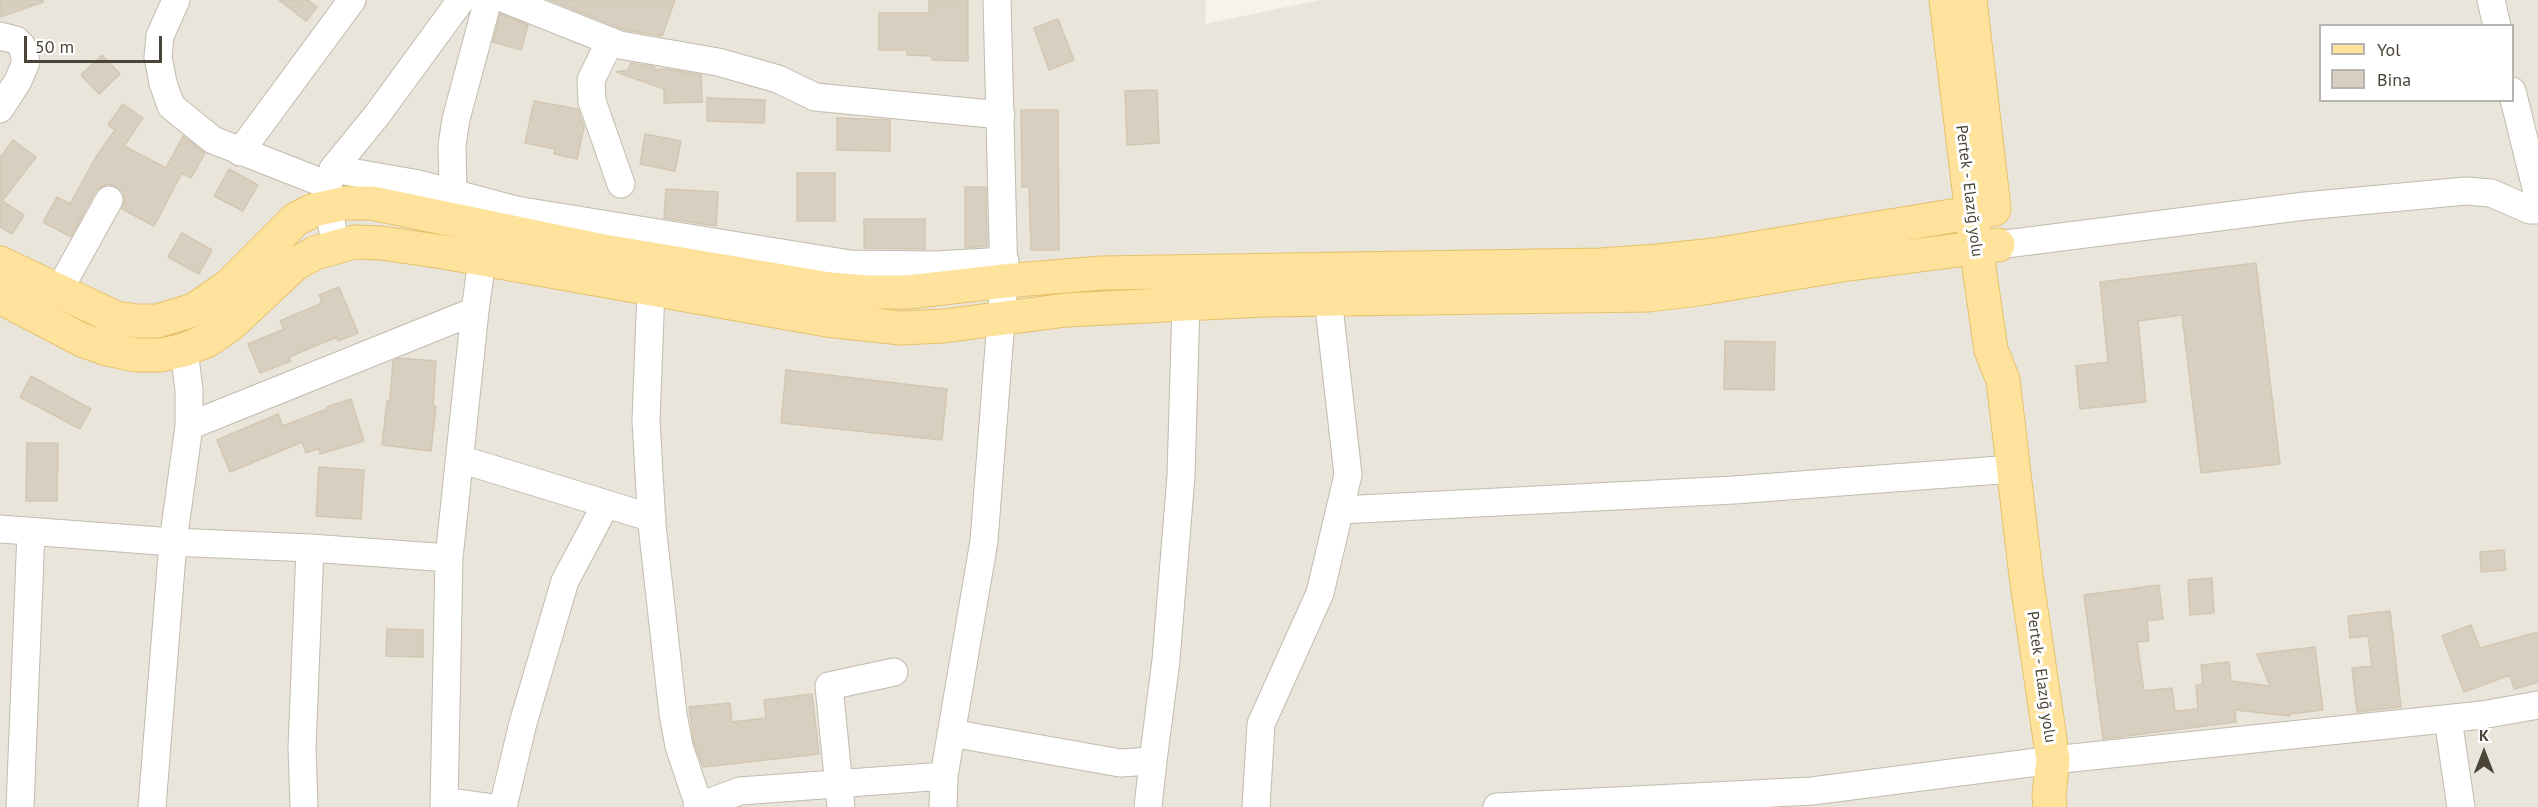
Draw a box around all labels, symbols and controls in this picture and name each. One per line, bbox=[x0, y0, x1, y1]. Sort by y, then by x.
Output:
scale bar bbox=[27, 24, 165, 62]
legend bbox=[2319, 24, 2514, 102]
text: 50 m bbox=[35, 35, 74, 58]
text: Yol bbox=[2377, 38, 2400, 61]
text: Bina bbox=[2377, 68, 2411, 91]
street label: Pertek - Elazığ yolu bbox=[1951, 124, 1987, 258]
street label: Pertek - Elazığ yolu bbox=[2022, 610, 2060, 744]
north arrow bbox=[2454, 723, 2514, 783]
text: K bbox=[2479, 725, 2489, 745]

